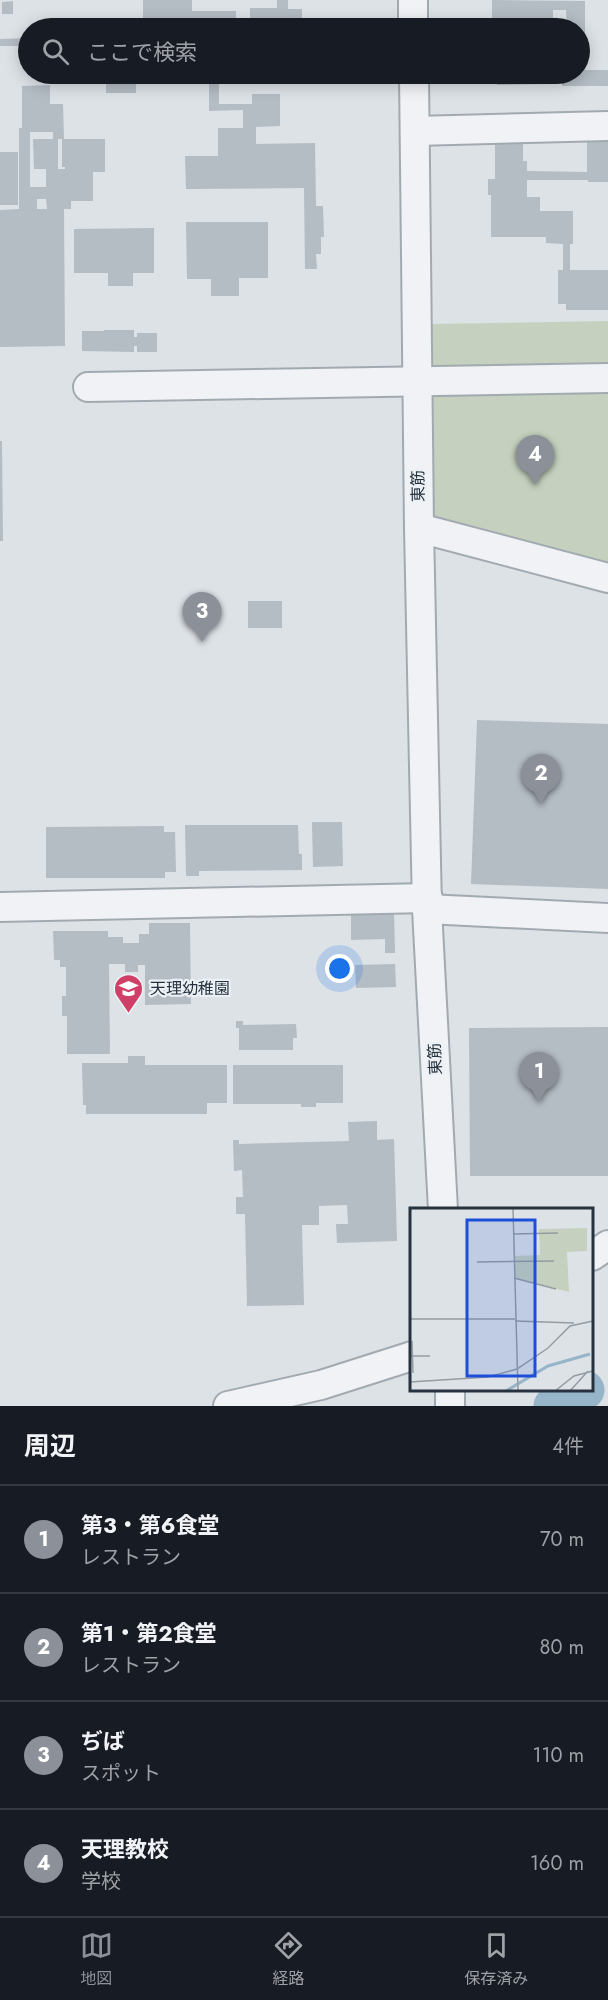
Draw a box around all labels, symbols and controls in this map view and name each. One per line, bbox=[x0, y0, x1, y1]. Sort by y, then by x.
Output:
search box bbox=[18, 18, 590, 84]
icon: search bbox=[39, 35, 72, 68]
text: ここで検索 bbox=[87, 36, 197, 68]
pin: 4 bbox=[516, 436, 554, 485]
street label: 東筋 bbox=[406, 470, 430, 502]
pin: 3 bbox=[182, 592, 222, 642]
pin: 2 bbox=[522, 754, 560, 804]
your location bbox=[325, 954, 354, 983]
school or university icon: 天理幼稚園 bbox=[113, 972, 145, 1014]
place label: 天理幼稚園 bbox=[150, 977, 230, 1000]
street label: 東筋 bbox=[423, 1042, 447, 1076]
pin: 1 bbox=[520, 1052, 558, 1102]
inset map bbox=[410, 1208, 593, 1391]
text: 周辺 bbox=[24, 1427, 76, 1465]
text: 4件 bbox=[552, 1432, 584, 1461]
text: 第3・第6食堂 bbox=[81, 1509, 219, 1541]
text: 1 bbox=[38, 1525, 49, 1554]
text: 70 m bbox=[540, 1525, 584, 1554]
text: レストラン bbox=[81, 1543, 181, 1572]
text: 第1・第2食堂 bbox=[81, 1617, 217, 1649]
text: 2 bbox=[37, 1633, 50, 1662]
text: 80 m bbox=[539, 1633, 584, 1662]
text: レストラン bbox=[81, 1651, 181, 1680]
text: ぢば bbox=[81, 1725, 125, 1757]
text: 3 bbox=[37, 1741, 50, 1770]
text: 110 m bbox=[532, 1741, 584, 1770]
text: スポット bbox=[81, 1759, 161, 1788]
text: 天理教校 bbox=[81, 1833, 169, 1865]
text: 4 bbox=[37, 1849, 50, 1878]
text: 160 m bbox=[530, 1849, 584, 1878]
text: 学校 bbox=[81, 1867, 121, 1896]
tab: 地図 bbox=[80, 1929, 113, 1990]
tab: 経路 bbox=[272, 1929, 305, 1990]
tab: 保存済み bbox=[464, 1929, 528, 1990]

